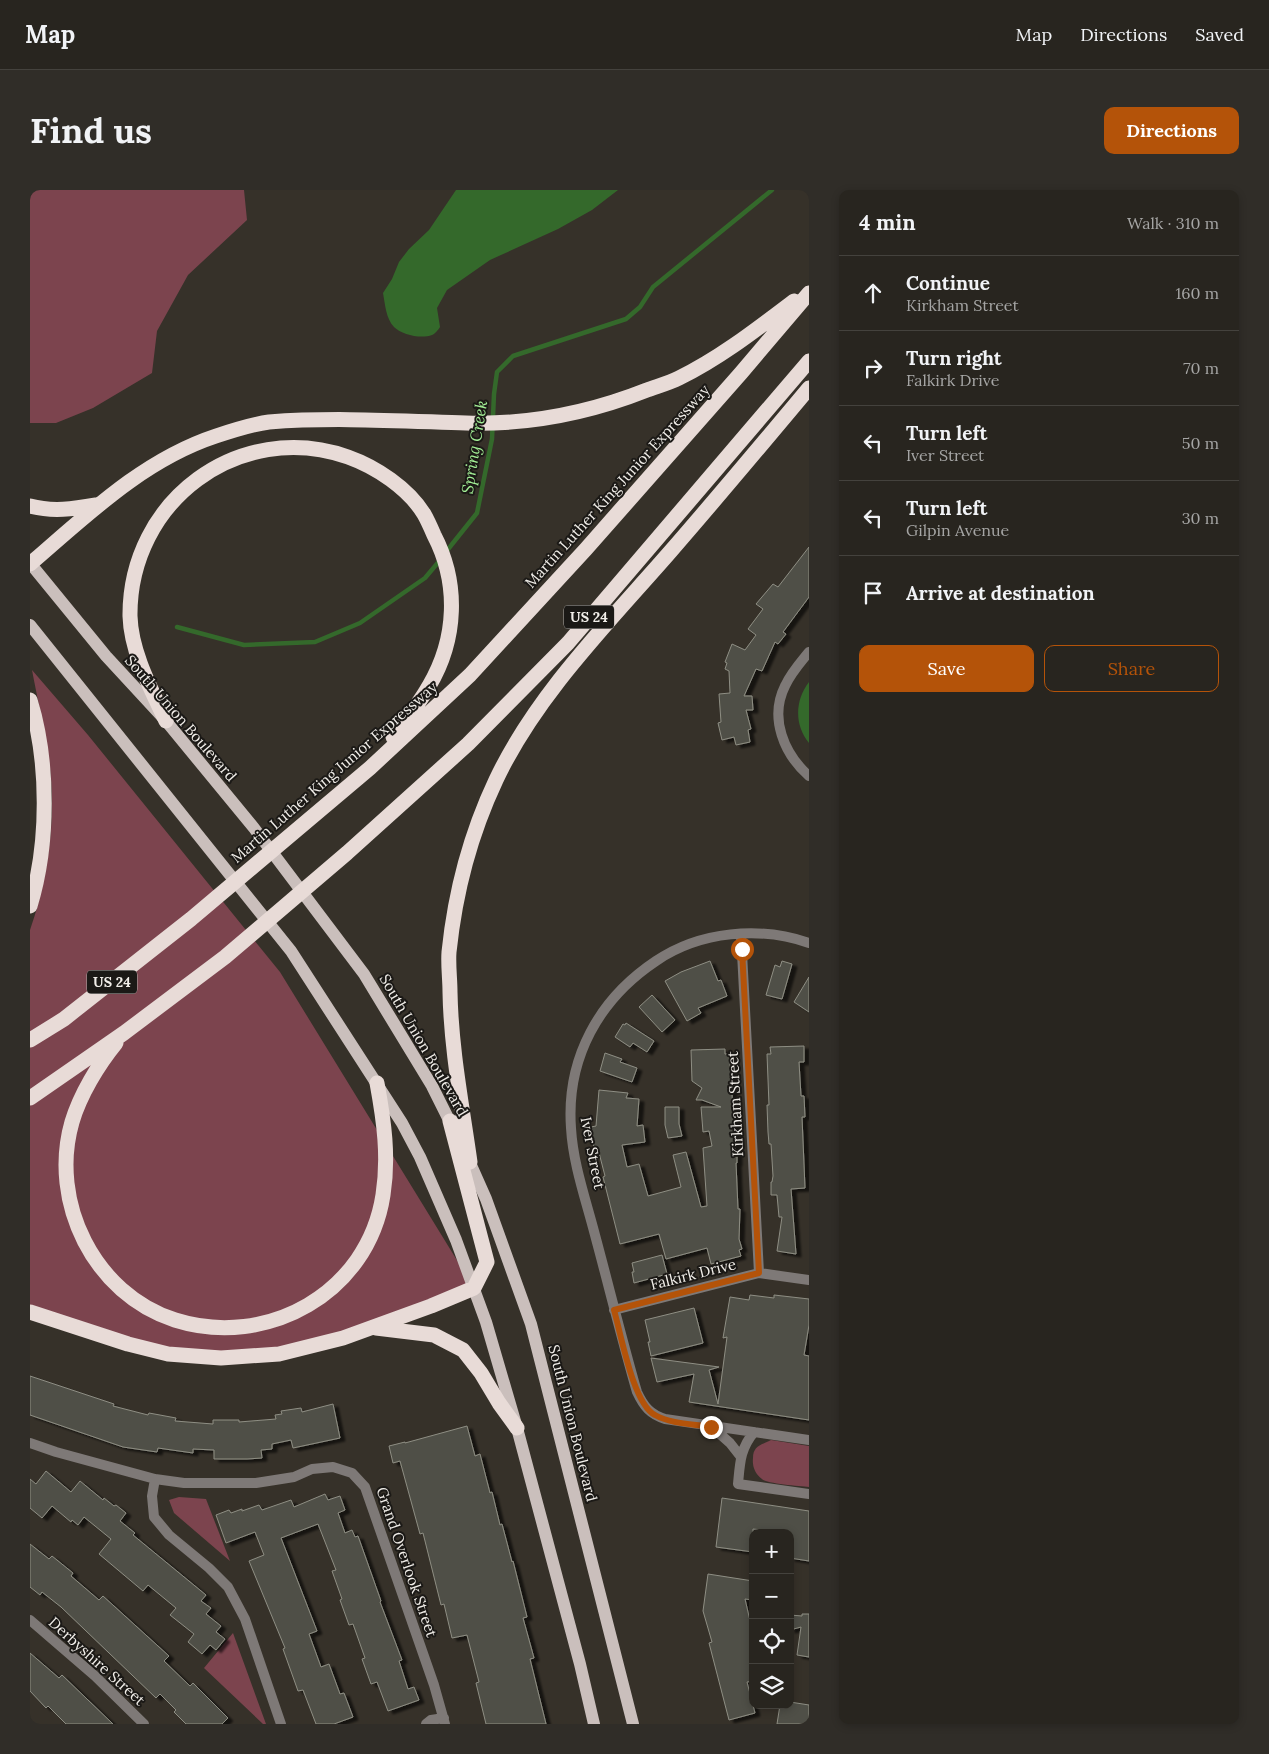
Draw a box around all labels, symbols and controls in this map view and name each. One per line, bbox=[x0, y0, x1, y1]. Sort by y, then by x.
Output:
text: Map bbox=[25, 19, 75, 50]
text: Map bbox=[1016, 23, 1052, 46]
text: Directions bbox=[1080, 23, 1167, 46]
text: Saved bbox=[1195, 23, 1244, 46]
button: Directions bbox=[1104, 107, 1239, 154]
text: Find us bbox=[30, 108, 152, 153]
text: 4 min bbox=[859, 209, 916, 236]
text: Walk · 310 m bbox=[1127, 213, 1219, 233]
text: Continue bbox=[906, 271, 990, 295]
icon: ahead bbox=[859, 279, 887, 307]
text: 160 m bbox=[1175, 283, 1219, 303]
text: Kirkham Street bbox=[906, 295, 1019, 315]
text: Turn right bbox=[906, 346, 1002, 370]
icon: right bbox=[859, 354, 887, 382]
text: 70 m bbox=[1183, 358, 1219, 378]
text: Falkirk Drive bbox=[906, 370, 1000, 390]
street label: Martin Luther King Junior Expressway bbox=[521, 380, 713, 592]
water label: Spring Creek bbox=[457, 399, 491, 495]
text: Turn left bbox=[906, 421, 987, 445]
icon: left bbox=[859, 429, 887, 457]
text: 50 m bbox=[1182, 433, 1219, 453]
text: Iver Street bbox=[906, 445, 984, 465]
text: Turn left bbox=[906, 496, 987, 520]
icon: left bbox=[859, 504, 887, 532]
text: 30 m bbox=[1182, 508, 1219, 528]
text: Gilpin Avenue bbox=[906, 520, 1009, 540]
icon: arrive bbox=[859, 579, 887, 607]
text: Arrive at destination bbox=[906, 581, 1095, 605]
road number: US 24 bbox=[564, 606, 614, 628]
button: Save bbox=[859, 645, 1034, 692]
button: Share bbox=[1044, 645, 1219, 692]
street label: South Union Boulevard bbox=[121, 651, 241, 785]
street label: Martin Luther King Junior Expressway bbox=[227, 677, 441, 867]
route start bbox=[731, 938, 754, 961]
road number: US 24 bbox=[87, 970, 137, 994]
street label: South Union Boulevard bbox=[375, 970, 473, 1120]
street label: Kirkham Street bbox=[723, 1051, 747, 1157]
street label: Iver Street bbox=[577, 1115, 609, 1191]
street label: Falkirk Drive bbox=[648, 1254, 738, 1294]
street label: South Union Boulevard bbox=[544, 1343, 602, 1503]
route end bbox=[700, 1416, 723, 1439]
street label: Grand Overlook Street bbox=[372, 1484, 442, 1640]
map controls bbox=[749, 1529, 794, 1709]
button: + bbox=[749, 1529, 794, 1574]
button: − bbox=[749, 1574, 794, 1619]
street label: Derbyshire Street bbox=[45, 1613, 149, 1709]
button: locate bbox=[749, 1619, 794, 1664]
button: layers bbox=[749, 1664, 794, 1709]

